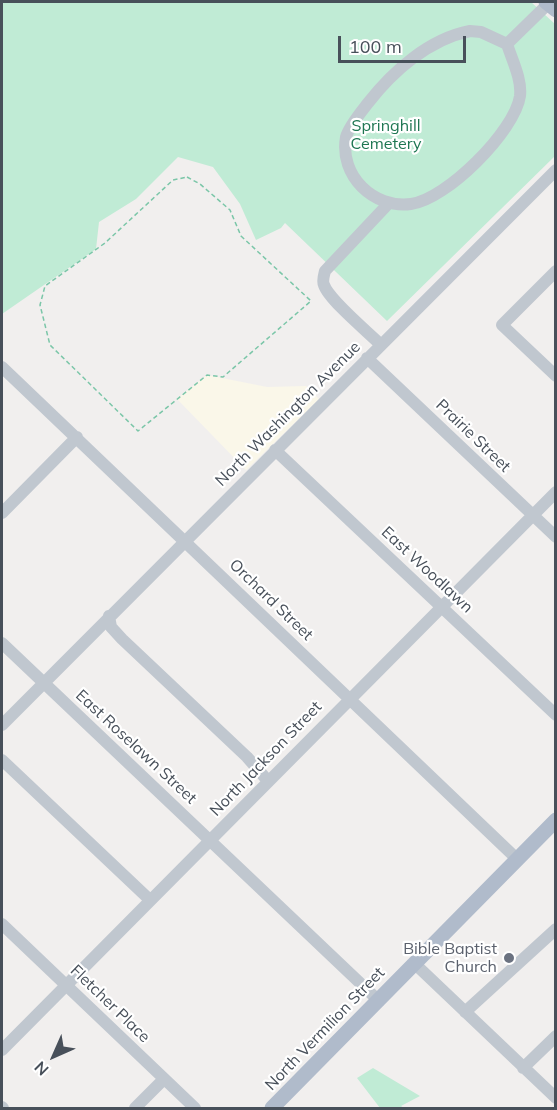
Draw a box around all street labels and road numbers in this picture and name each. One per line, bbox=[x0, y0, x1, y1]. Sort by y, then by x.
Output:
street label: North Washington Avenue bbox=[212, 338, 364, 490]
street label: Prairie Street bbox=[432, 396, 514, 476]
street label: East Woodlawn bbox=[377, 523, 477, 617]
street label: Orchard Street bbox=[225, 555, 317, 645]
street label: East Roselawn Street bbox=[72, 686, 200, 808]
street label: North Jackson Street bbox=[206, 698, 326, 820]
street label: Fletcher Place bbox=[66, 961, 154, 1047]
street label: North Vermilion Street bbox=[261, 963, 389, 1095]

